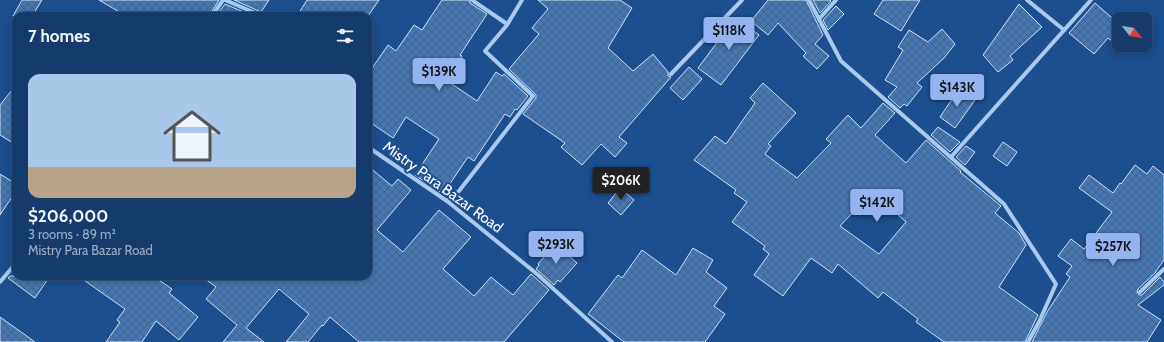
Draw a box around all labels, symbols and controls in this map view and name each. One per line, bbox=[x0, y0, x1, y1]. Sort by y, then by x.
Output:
north arrow bbox=[1112, 12, 1152, 52]
map controls bbox=[1112, 12, 1152, 52]
pin: $118K bbox=[701, 17, 757, 51]
text: $118K bbox=[712, 22, 746, 38]
icon: filters bbox=[334, 25, 356, 47]
text: 7 homes bbox=[28, 26, 90, 46]
pin: $139K bbox=[411, 58, 467, 92]
text: $139K bbox=[422, 63, 456, 79]
pin: $143K bbox=[929, 74, 985, 108]
text: $143K bbox=[939, 79, 975, 95]
icon: home bbox=[156, 100, 228, 172]
street label: Mistry Para Bazar Road bbox=[379, 137, 507, 237]
pin: $206K bbox=[593, 167, 649, 201]
text: $206K bbox=[601, 172, 641, 188]
pin: $142K bbox=[849, 189, 905, 223]
text: $142K bbox=[859, 194, 895, 210]
text: $206,000 bbox=[28, 206, 108, 226]
text: 3 rooms · 89 m² bbox=[28, 226, 116, 242]
pin: $293K bbox=[528, 231, 584, 265]
pin: $257K bbox=[1085, 233, 1141, 267]
text: $293K bbox=[538, 236, 574, 252]
text: $257K bbox=[1095, 238, 1131, 254]
text: Mistry Para Bazar Road bbox=[28, 242, 153, 258]

